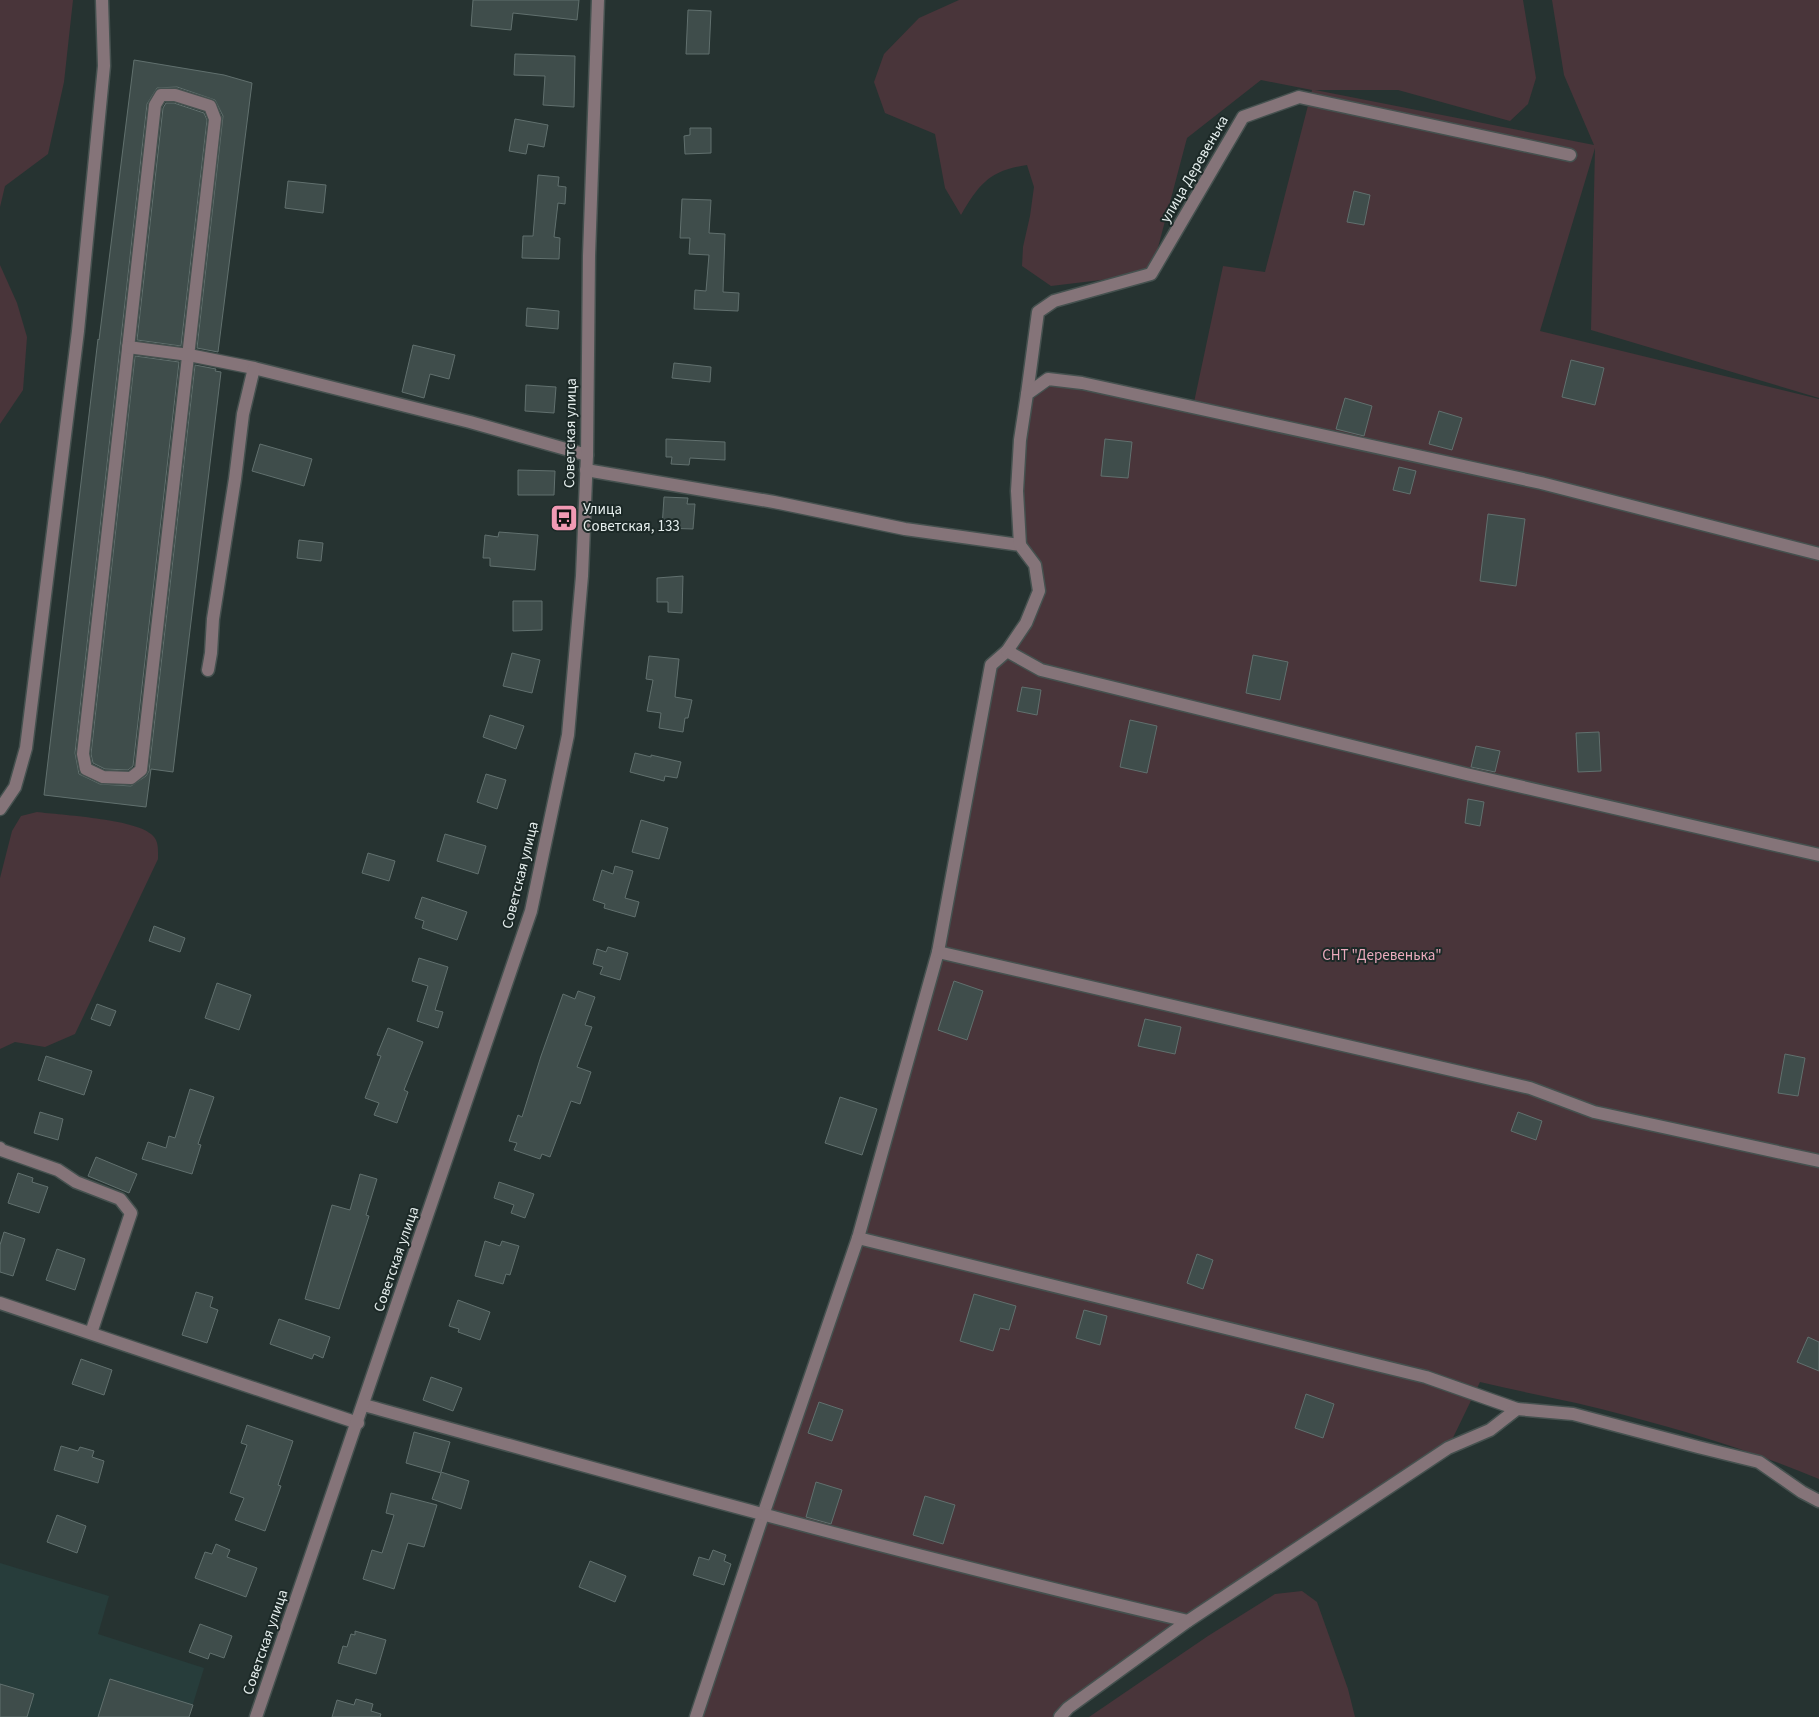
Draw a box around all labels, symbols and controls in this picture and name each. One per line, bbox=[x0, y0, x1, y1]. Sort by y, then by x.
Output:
street label: улица Деревенька bbox=[1155, 112, 1234, 227]
street label: Советская улица bbox=[559, 378, 582, 488]
place label: Улица Советская, 133 bbox=[583, 499, 680, 537]
bus stop icon: Улица Советская, 133 bbox=[549, 503, 579, 533]
street label: Советская улица bbox=[497, 819, 544, 931]
park label: СНТ "Деревенька" bbox=[1322, 945, 1442, 966]
street label: Советская улица bbox=[369, 1204, 424, 1315]
street label: Советская улица bbox=[238, 1587, 293, 1698]

